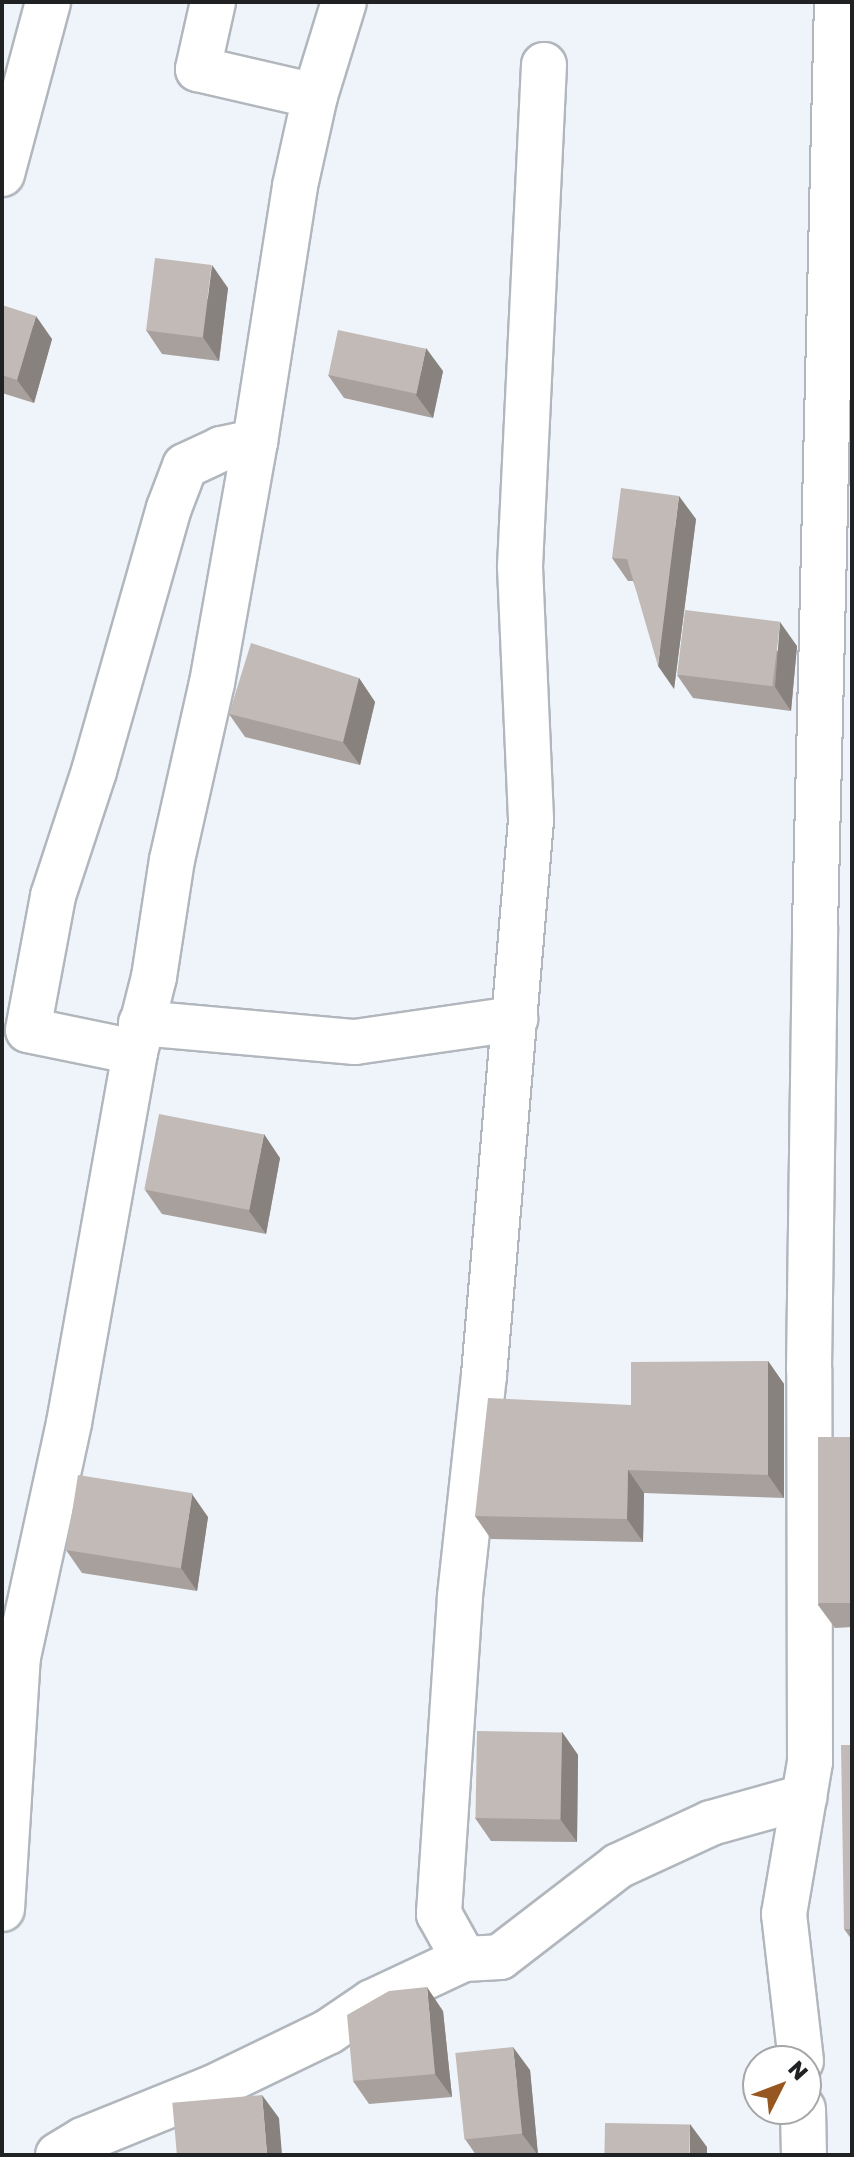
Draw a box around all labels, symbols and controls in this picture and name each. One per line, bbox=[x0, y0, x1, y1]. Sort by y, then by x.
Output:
north arrow bbox=[742, 2045, 822, 2125]
text: N bbox=[783, 2055, 814, 2085]

